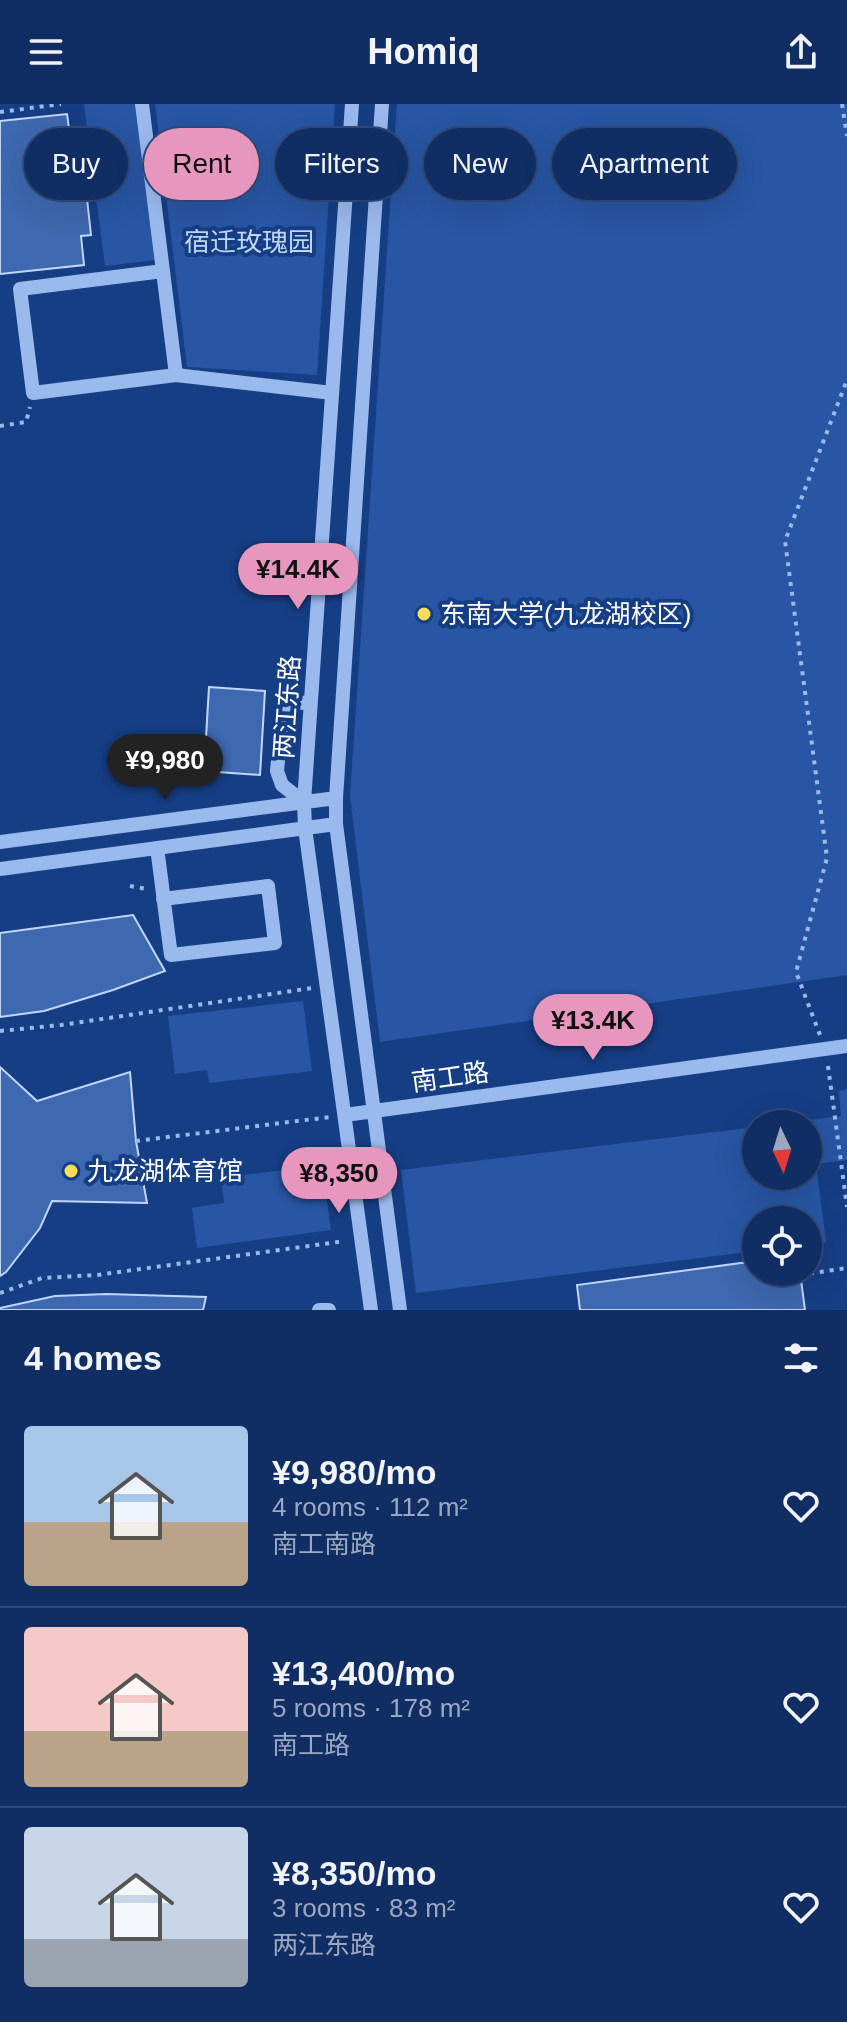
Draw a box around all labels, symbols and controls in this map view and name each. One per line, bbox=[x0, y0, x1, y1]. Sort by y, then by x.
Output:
icon: menu bbox=[24, 30, 68, 74]
icon: share bbox=[779, 30, 823, 74]
text: Homiq bbox=[368, 31, 480, 72]
chip: Buy bbox=[24, 128, 128, 200]
chip: Rent bbox=[144, 128, 259, 200]
chip: Filters bbox=[275, 128, 408, 200]
chip: New bbox=[424, 128, 536, 200]
chip: Apartment bbox=[552, 128, 737, 200]
park label: 宿迁玫瑰园 bbox=[184, 227, 314, 257]
pin: ¥14.4K bbox=[233, 543, 363, 611]
text: ¥14.4K bbox=[256, 554, 340, 584]
place label: 东南大学(九龙湖校区) bbox=[440, 599, 691, 629]
marker: 东南大学(九龙湖校区) bbox=[415, 605, 433, 623]
street label: 两江东路 bbox=[268, 654, 306, 760]
pin: ¥9,980 bbox=[100, 734, 230, 802]
text: ¥9,980 bbox=[125, 745, 205, 775]
pin: ¥13.4K bbox=[528, 994, 658, 1062]
text: ¥13.4K bbox=[551, 1005, 635, 1035]
street label: 南工路 bbox=[409, 1057, 491, 1097]
north arrow bbox=[742, 1110, 822, 1190]
map controls bbox=[742, 1110, 822, 1286]
pin: ¥8,350 bbox=[274, 1147, 404, 1215]
place label: 九龙湖体育馆 bbox=[87, 1156, 243, 1186]
text: ¥8,350 bbox=[299, 1158, 379, 1188]
marker: 九龙湖体育馆 bbox=[62, 1162, 80, 1180]
button: locate bbox=[742, 1206, 822, 1286]
icon: filters bbox=[779, 1336, 823, 1380]
text: 4 homes bbox=[24, 1339, 162, 1377]
text: ¥9,980/mo bbox=[272, 1453, 436, 1491]
icon: home bbox=[88, 1458, 184, 1554]
icon: heart bbox=[779, 1484, 823, 1528]
text: 4 rooms · 112 m² bbox=[272, 1492, 468, 1522]
text: 南工南路 bbox=[272, 1529, 376, 1559]
text: ¥13,400/mo bbox=[272, 1654, 455, 1692]
icon: home bbox=[88, 1659, 184, 1755]
icon: heart bbox=[779, 1685, 823, 1729]
text: 5 rooms · 178 m² bbox=[272, 1693, 470, 1723]
text: 南工路 bbox=[272, 1730, 350, 1760]
text: ¥8,350/mo bbox=[272, 1854, 436, 1892]
icon: home bbox=[88, 1859, 184, 1955]
icon: heart bbox=[779, 1885, 823, 1929]
text: 3 rooms · 83 m² bbox=[272, 1893, 456, 1923]
text: 两江东路 bbox=[272, 1930, 376, 1960]

